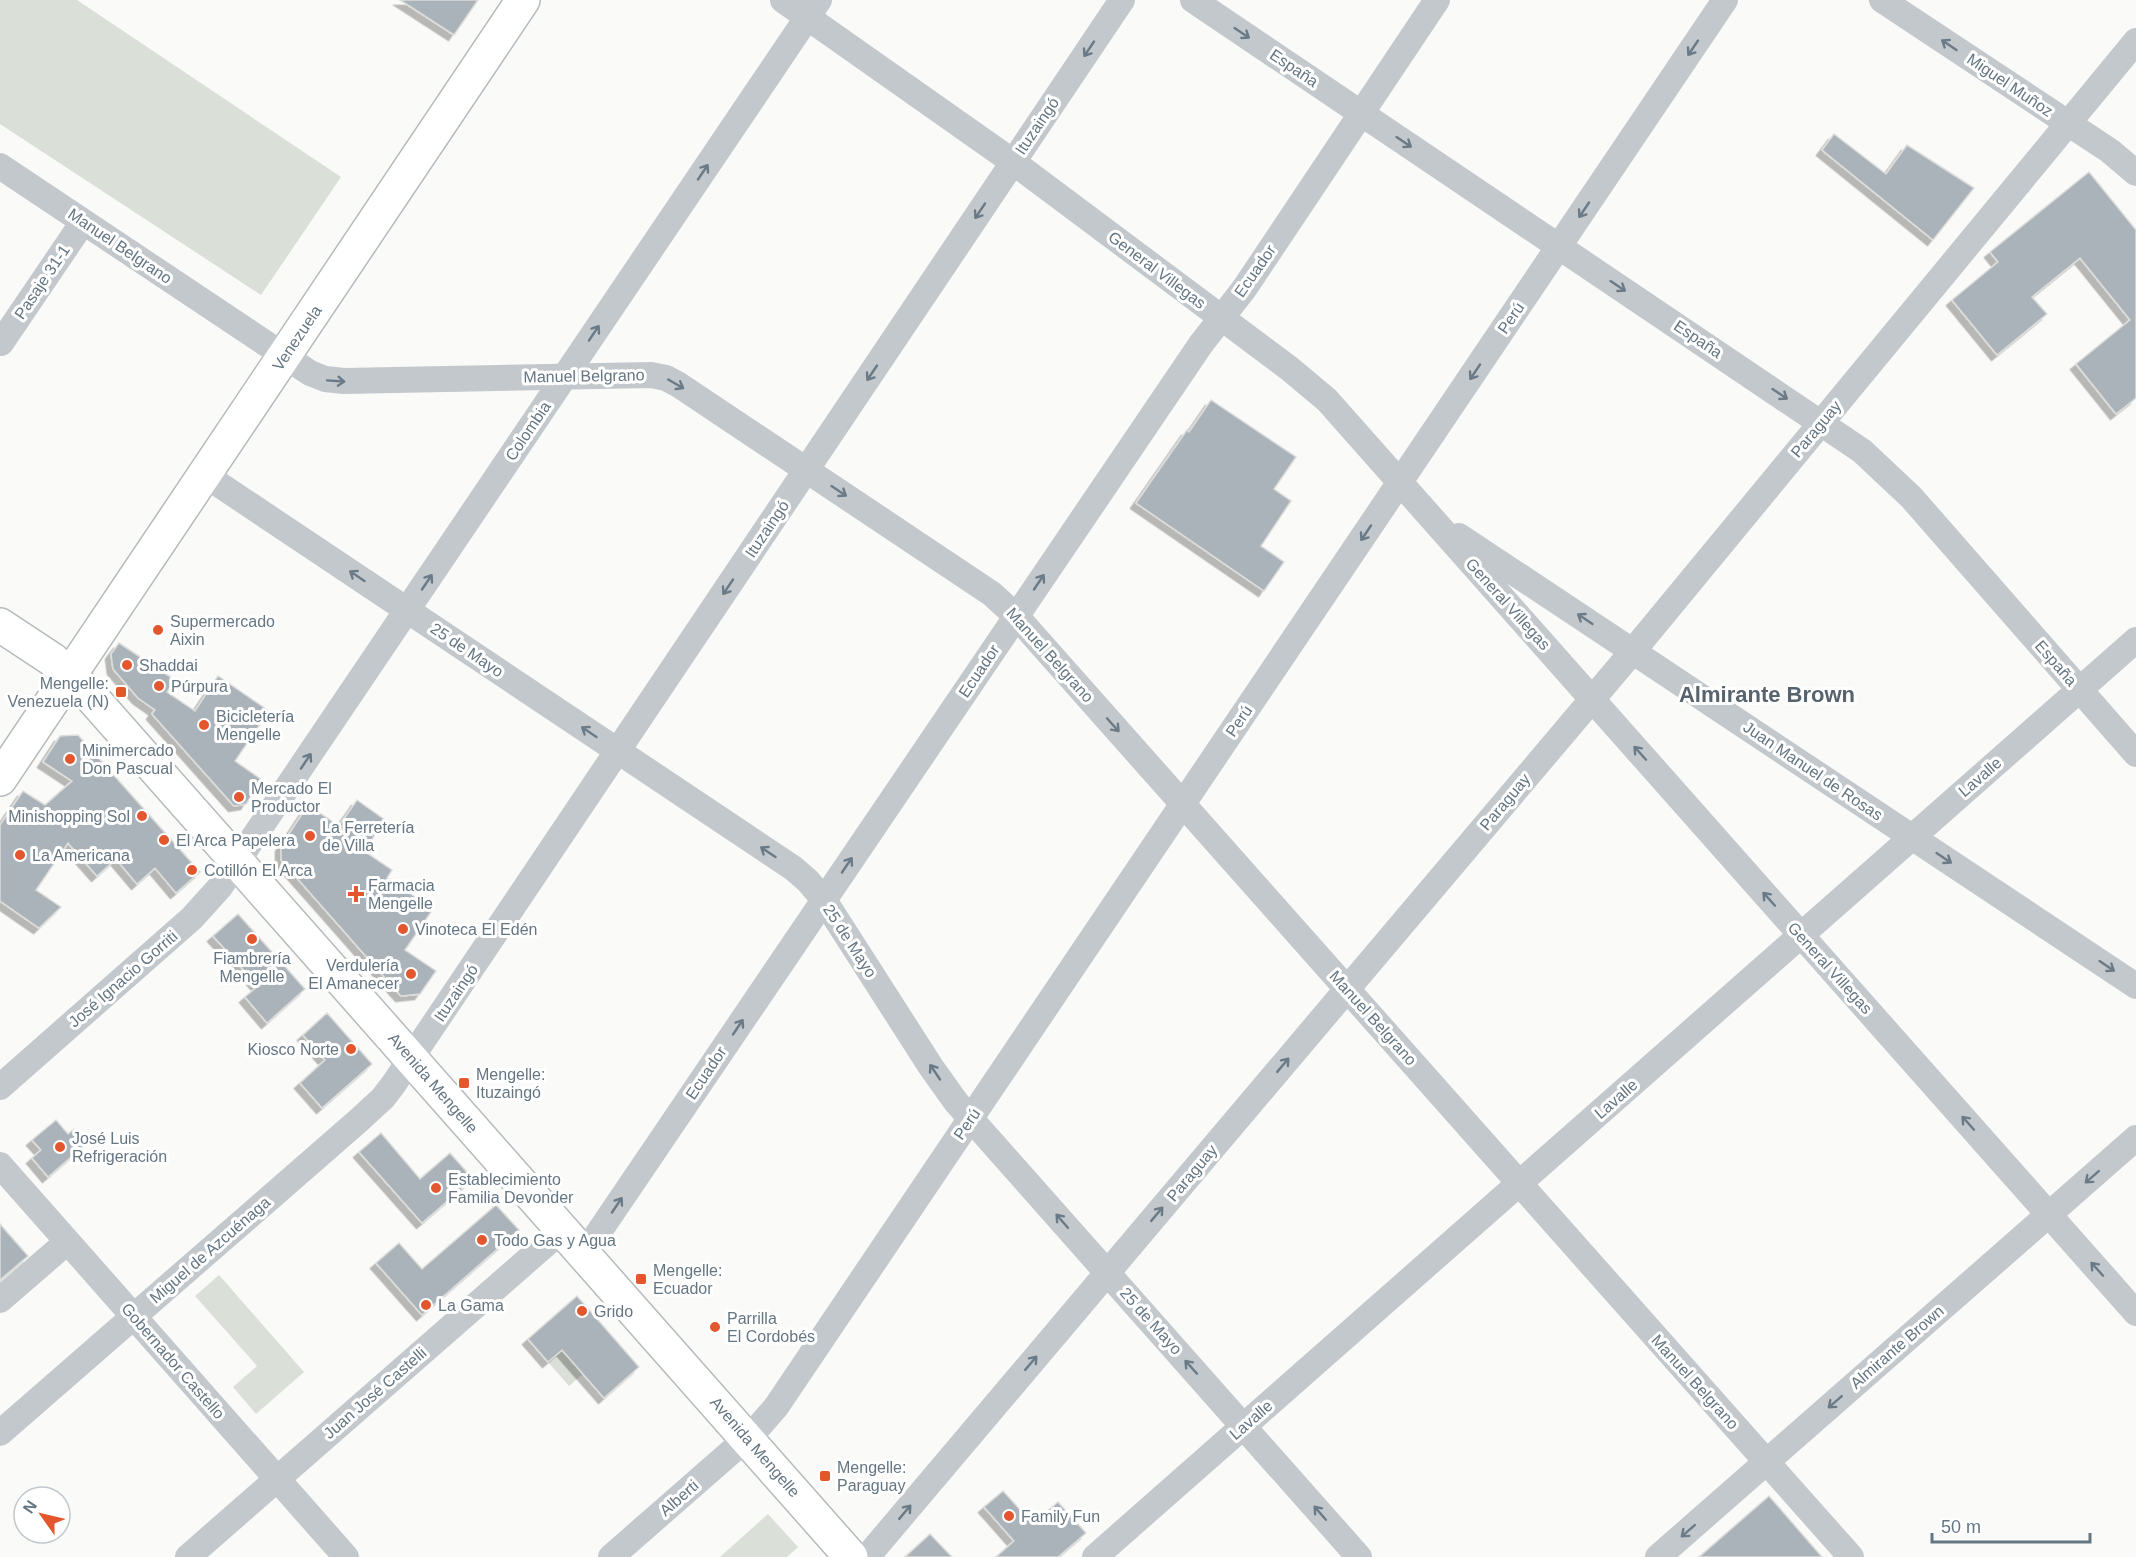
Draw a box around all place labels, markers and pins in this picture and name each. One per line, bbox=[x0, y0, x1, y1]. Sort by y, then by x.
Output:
place label: Supermercado Aixin bbox=[170, 613, 275, 648]
marker: Supermercado Aixin bbox=[151, 623, 165, 637]
place label: Shaddai bbox=[139, 657, 198, 674]
marker: Shaddai bbox=[120, 658, 134, 672]
place label: Mengelle: Venezuela (N) bbox=[8, 675, 109, 710]
place label: Púrpura bbox=[171, 678, 228, 695]
marker: Púrpura bbox=[152, 679, 166, 693]
marker: Mengelle: Venezuela (N) bbox=[114, 685, 128, 699]
place label: Bicicletería Mengelle bbox=[216, 708, 294, 743]
marker: Bicicletería Mengelle bbox=[197, 718, 211, 732]
place label: Minimercado Don Pascual bbox=[82, 742, 174, 777]
marker: Minimercado Don Pascual bbox=[63, 752, 77, 766]
place label: Mercado El Productor bbox=[251, 780, 332, 815]
marker: Mercado El Productor bbox=[232, 790, 246, 804]
place label: Minishopping Sol bbox=[8, 808, 130, 825]
marker: Minishopping Sol bbox=[135, 809, 149, 823]
place label: La Ferretería de Villa bbox=[322, 819, 415, 854]
marker: La Ferretería de Villa bbox=[303, 829, 317, 843]
place label: El Arca Papelera bbox=[176, 832, 295, 849]
marker: El Arca Papelera bbox=[157, 833, 171, 847]
place label: La Americana bbox=[32, 847, 130, 864]
marker: La Americana bbox=[13, 848, 27, 862]
place label: Cotillón El Arca bbox=[204, 862, 313, 879]
marker: Cotillón El Arca bbox=[185, 863, 199, 877]
place label: Farmacia Mengelle bbox=[368, 877, 435, 912]
marker: Farmacia Mengelle bbox=[349, 887, 363, 901]
place label: Vinoteca El Edén bbox=[415, 921, 537, 938]
marker: Vinoteca El Edén bbox=[396, 922, 410, 936]
marker: Fiambrería Mengelle bbox=[245, 932, 259, 946]
place label: Fiambrería Mengelle bbox=[213, 950, 291, 985]
place label: Verdulería El Amanecer bbox=[308, 957, 400, 992]
marker: Verdulería El Amanecer bbox=[404, 967, 418, 981]
place label: Kiosco Norte bbox=[247, 1041, 339, 1058]
marker: Kiosco Norte bbox=[344, 1042, 358, 1056]
place label: Mengelle: Ituzaingó bbox=[476, 1066, 545, 1101]
marker: Mengelle: Ituzaingó bbox=[457, 1076, 471, 1090]
place label: José Luis Refrigeración bbox=[72, 1130, 167, 1165]
marker: José Luis Refrigeración bbox=[53, 1140, 67, 1154]
place label: Establecimiento Familia Devonder bbox=[448, 1171, 574, 1206]
marker: Establecimiento Familia Devonder bbox=[429, 1181, 443, 1195]
place label: Todo Gas y Agua bbox=[494, 1232, 616, 1249]
marker: Todo Gas y Agua bbox=[475, 1233, 489, 1247]
place label: Mengelle: Ecuador bbox=[653, 1262, 722, 1297]
marker: Mengelle: Ecuador bbox=[634, 1272, 648, 1286]
place label: La Gama bbox=[438, 1297, 504, 1314]
marker: La Gama bbox=[419, 1298, 433, 1312]
place label: Grido bbox=[594, 1303, 633, 1320]
marker: Grido bbox=[575, 1304, 589, 1318]
place label: Parrilla El Cordobés bbox=[727, 1310, 815, 1345]
marker: Parrilla El Cordobés bbox=[708, 1320, 722, 1334]
place label: Mengelle: Paraguay bbox=[837, 1459, 906, 1494]
marker: Mengelle: Paraguay bbox=[818, 1469, 832, 1483]
place label: Family Fun bbox=[1021, 1508, 1100, 1525]
marker: Family Fun bbox=[1002, 1509, 1016, 1523]

